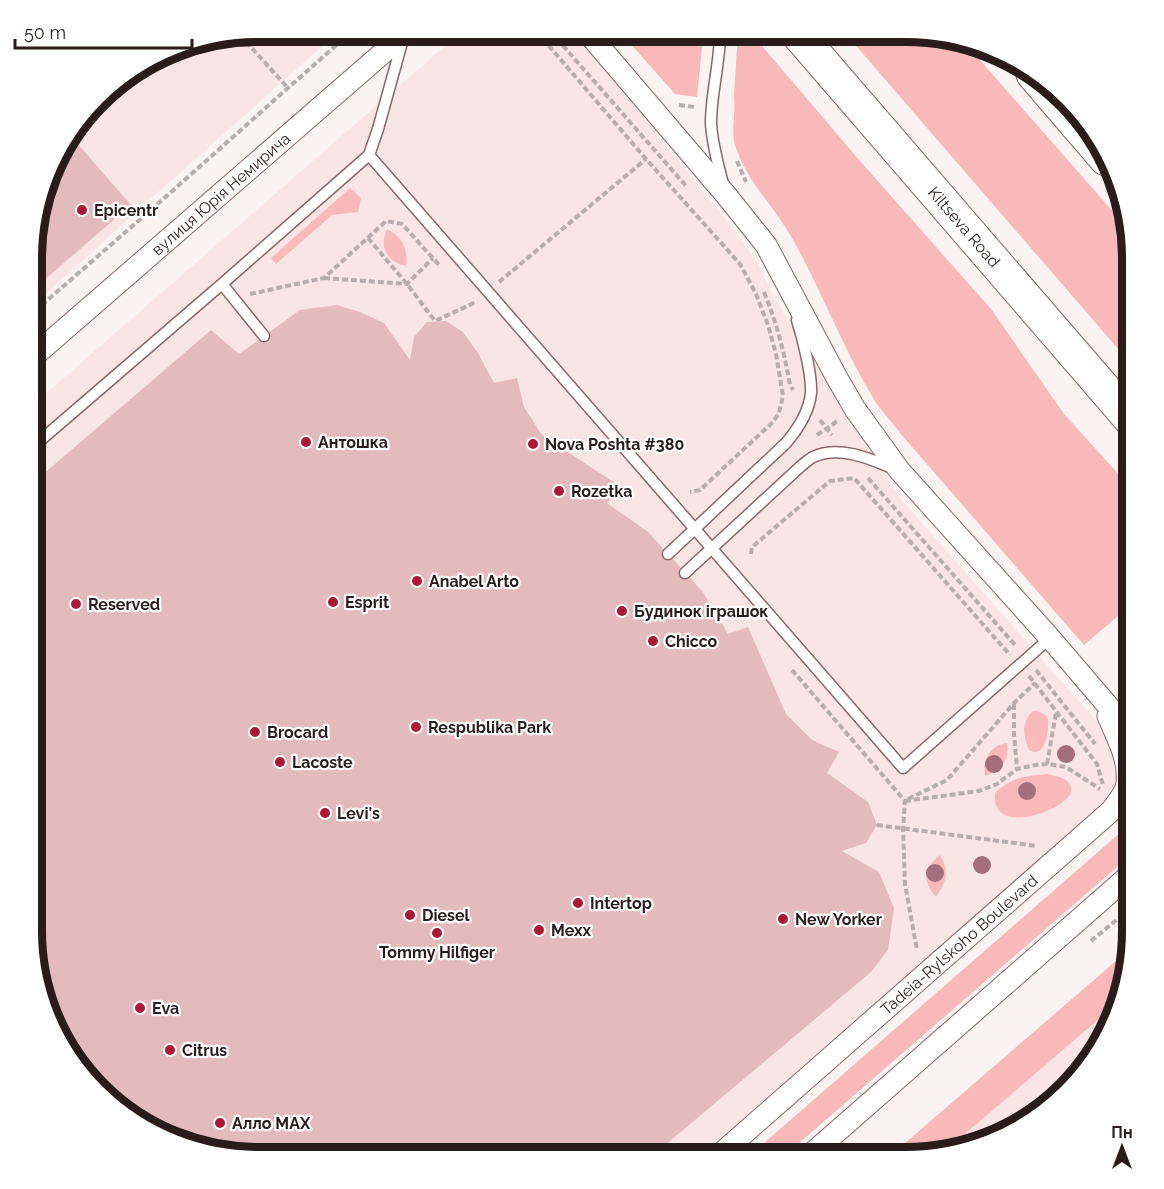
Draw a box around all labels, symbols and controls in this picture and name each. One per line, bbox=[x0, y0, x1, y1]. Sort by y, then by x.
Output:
scale bar bbox=[15, 12, 192, 50]
text: 50 m bbox=[24, 22, 66, 43]
street label: вулиця Юрія Немирича bbox=[148, 129, 294, 259]
street label: Kiltseva Road bbox=[924, 183, 1004, 271]
place label: Epicentr bbox=[94, 201, 158, 220]
marker: Epicentr bbox=[75, 203, 89, 217]
place label: Антошка bbox=[318, 433, 388, 452]
marker: Антошка bbox=[299, 435, 313, 449]
place label: Nova Poshta #380 bbox=[545, 435, 684, 454]
marker: Nova Poshta #380 bbox=[526, 437, 540, 451]
place label: Rozetka bbox=[571, 482, 632, 501]
marker: Rozetka bbox=[552, 484, 566, 498]
place label: Anabel Arto bbox=[429, 572, 519, 591]
marker: Anabel Arto bbox=[410, 574, 424, 588]
place label: Esprit bbox=[345, 593, 389, 612]
place label: Reserved bbox=[88, 595, 160, 614]
marker: Esprit bbox=[326, 595, 340, 609]
marker: Reserved bbox=[69, 597, 83, 611]
place label: Будинок іграшок bbox=[634, 602, 768, 621]
marker: Будинок іграшок bbox=[615, 604, 629, 618]
place label: Chicco bbox=[665, 632, 718, 651]
marker: Chicco bbox=[646, 634, 660, 648]
place label: Respublika Park bbox=[428, 718, 551, 737]
marker: Respublika Park bbox=[409, 720, 423, 734]
place label: Brocard bbox=[267, 723, 328, 742]
marker: Brocard bbox=[248, 725, 262, 739]
place label: Lacoste bbox=[292, 753, 353, 772]
marker: Lacoste bbox=[273, 755, 287, 769]
place label: Levi's bbox=[337, 804, 380, 823]
marker: Levi's bbox=[318, 806, 332, 820]
street label: Tadeia-Rylskoho Boulevard bbox=[877, 871, 1042, 1019]
place label: Intertop bbox=[590, 894, 652, 913]
marker: Intertop bbox=[571, 896, 585, 910]
place label: Diesel bbox=[422, 906, 471, 925]
marker: Diesel bbox=[403, 908, 417, 922]
place label: New Yorker bbox=[795, 910, 882, 929]
marker: New Yorker bbox=[776, 912, 790, 926]
place label: Mexx bbox=[551, 921, 591, 940]
marker: Mexx bbox=[532, 923, 546, 937]
marker: Tommy Hilfiger bbox=[430, 926, 444, 940]
place label: Tommy Hilfiger bbox=[379, 943, 495, 962]
place label: Eva bbox=[152, 999, 179, 1018]
marker: Eva bbox=[133, 1001, 147, 1015]
place label: Citrus bbox=[182, 1041, 227, 1060]
marker: Citrus bbox=[163, 1043, 177, 1057]
place label: Алло MAX bbox=[232, 1114, 311, 1133]
marker: Алло MAX bbox=[213, 1116, 227, 1130]
north arrow bbox=[1092, 1117, 1152, 1177]
text: Пн bbox=[1111, 1123, 1133, 1142]

